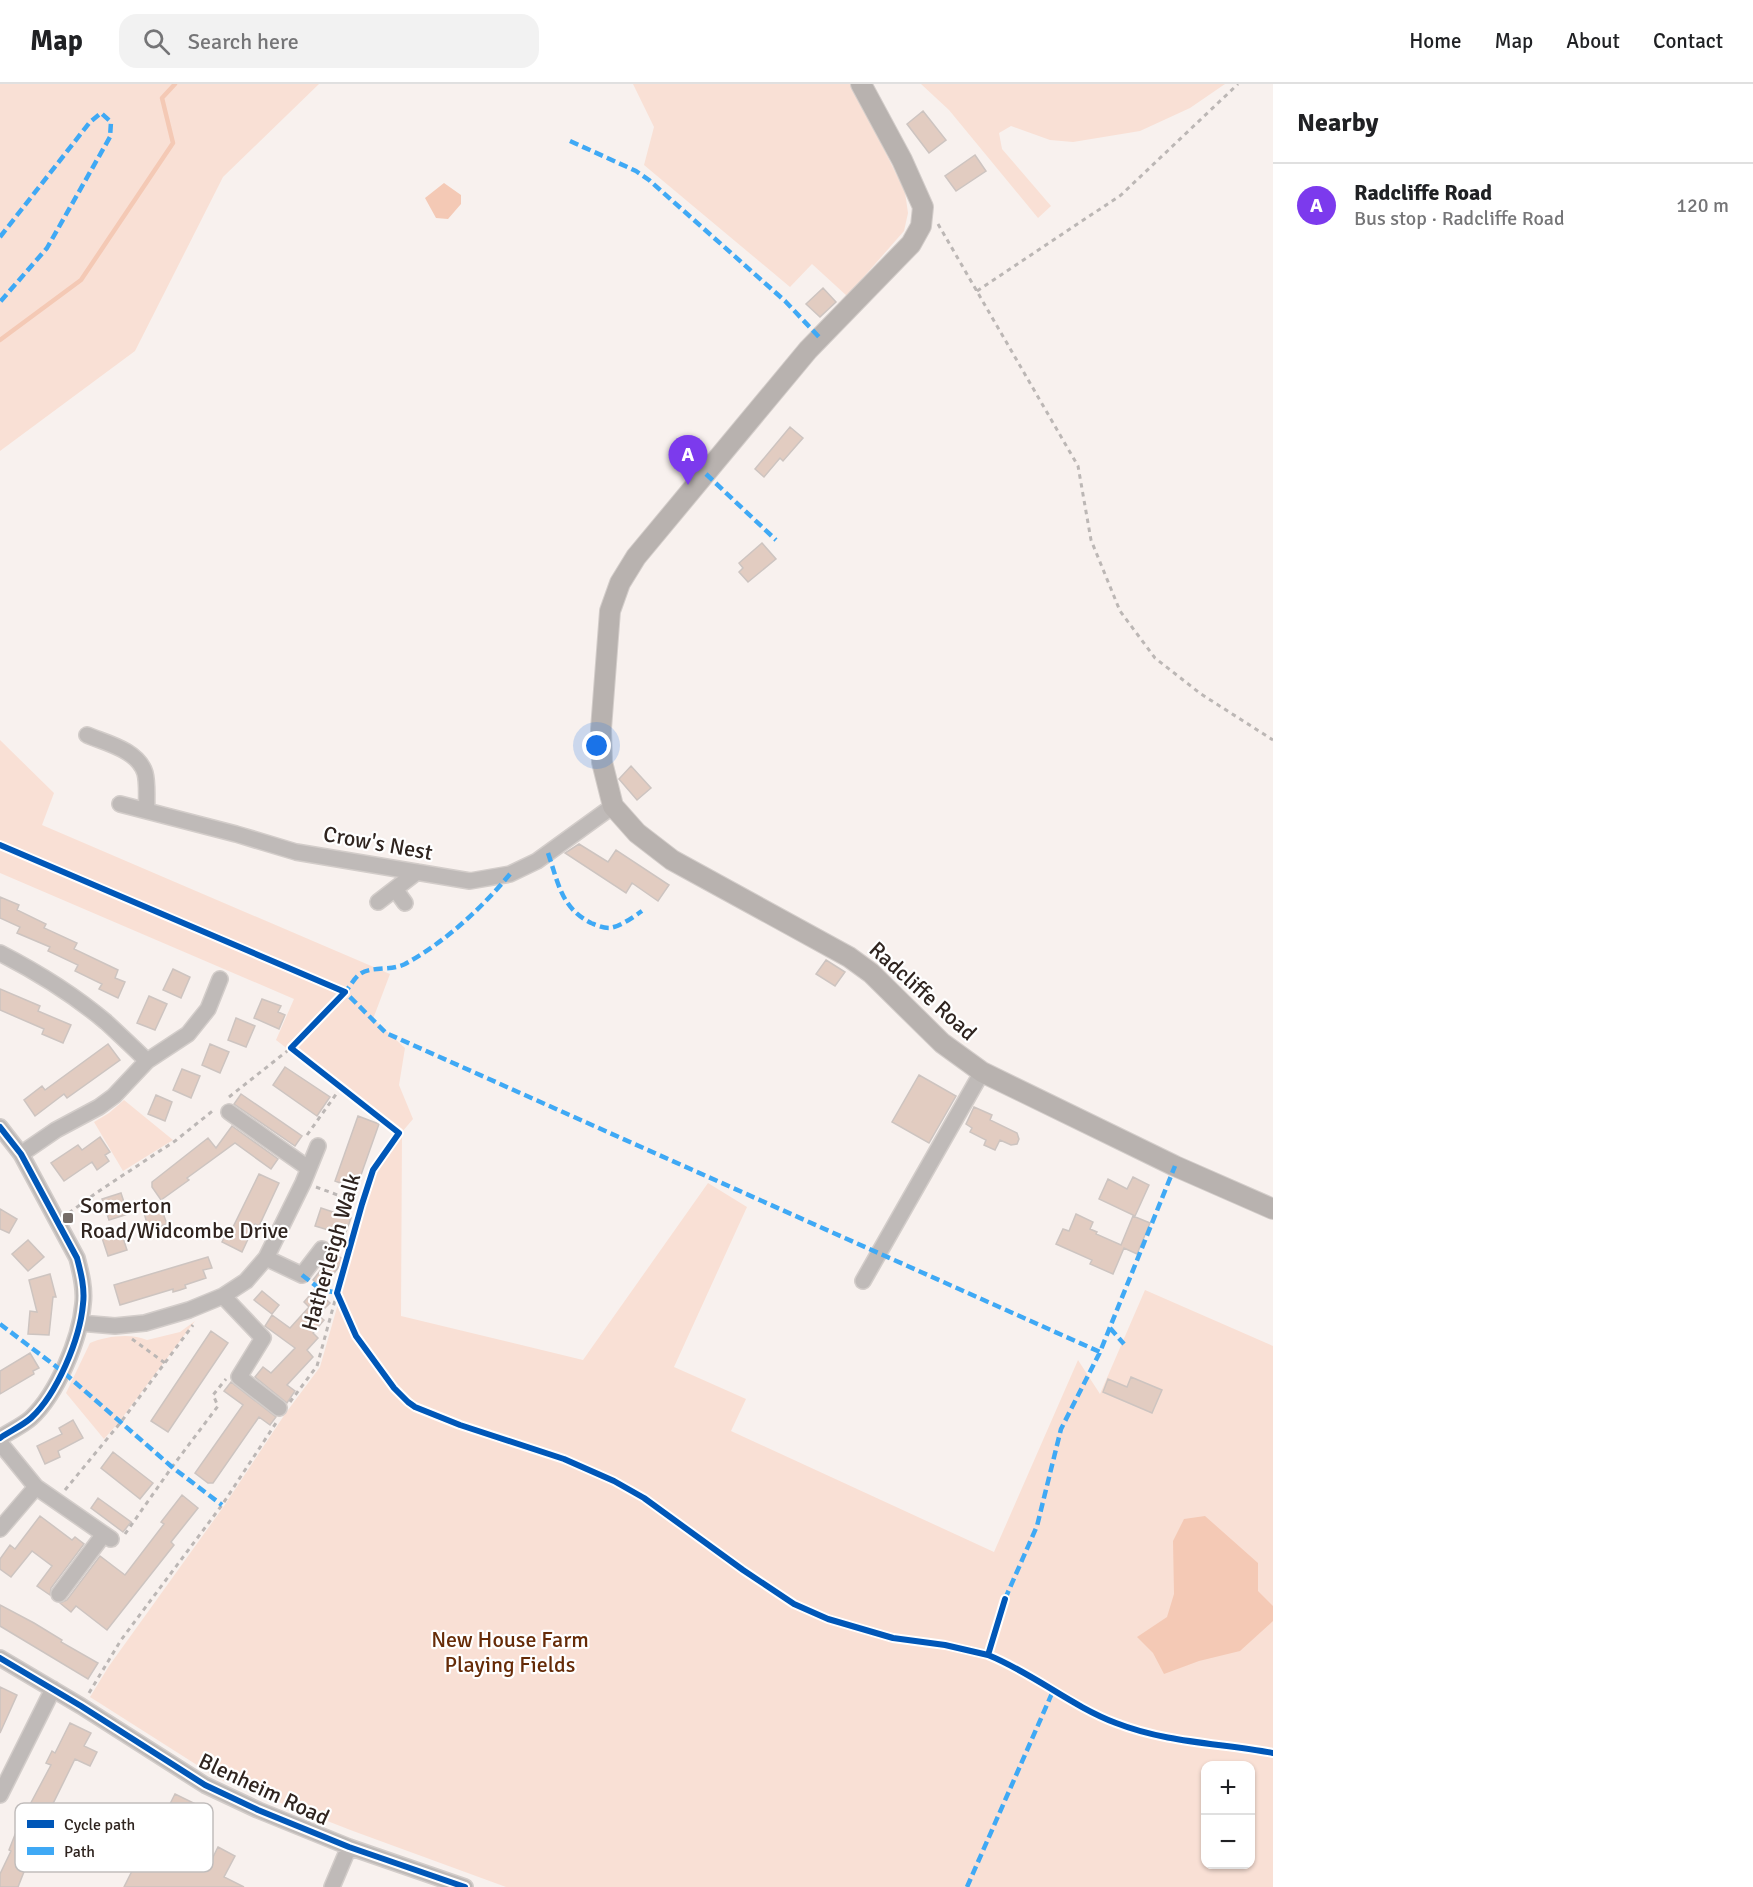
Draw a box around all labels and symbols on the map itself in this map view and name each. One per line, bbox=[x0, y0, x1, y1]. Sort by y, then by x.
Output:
pin: A bbox=[668, 436, 708, 485]
your location bbox=[582, 731, 611, 760]
street label: Crow's Nest bbox=[321, 820, 435, 866]
street label: Radcliffe Road bbox=[864, 936, 982, 1046]
street label: Hatherleigh Walk bbox=[296, 1170, 366, 1334]
place label: Somerton Road/Widcombe Drive bbox=[80, 1192, 289, 1244]
marker: Somerton Road/Widcombe Drive bbox=[61, 1211, 75, 1225]
park label: New House Farm Playing Fields bbox=[431, 1626, 589, 1678]
street label: Blenheim Road bbox=[194, 1747, 334, 1831]
legend bbox=[15, 1803, 213, 1872]
text: Cycle path bbox=[64, 1815, 135, 1835]
text: Path bbox=[64, 1842, 95, 1862]

